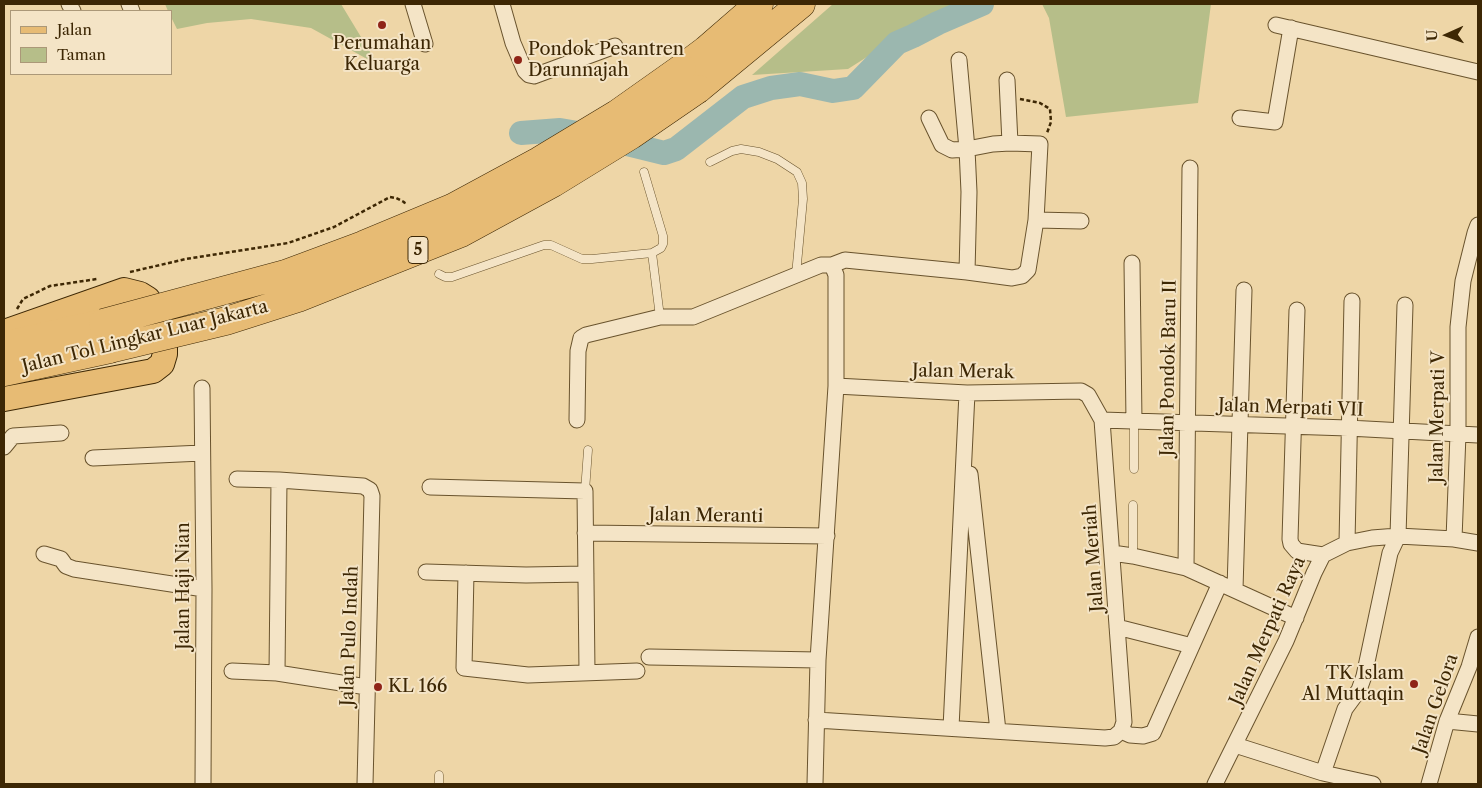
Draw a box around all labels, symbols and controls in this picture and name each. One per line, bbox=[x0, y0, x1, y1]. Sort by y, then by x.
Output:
legend bbox=[10, 10, 172, 75]
north arrow bbox=[1422, 10, 1472, 60]
marker: Perumahan Keluarga bbox=[376, 19, 388, 31]
text: Jalan bbox=[57, 20, 92, 39]
text: U bbox=[1423, 30, 1441, 42]
place label: Perumahan Keluarga bbox=[333, 33, 431, 76]
place label: Pondok Pesantren Darunnajah bbox=[528, 39, 684, 82]
text: Taman bbox=[57, 45, 106, 64]
marker: Pondok Pesantren Darunnajah bbox=[512, 54, 524, 66]
road number: 5 bbox=[408, 236, 428, 264]
street label: Jalan Pondok Baru II bbox=[1157, 280, 1181, 456]
street label: Jalan Tol Lingkar Luar Jakarta bbox=[20, 296, 270, 378]
street label: Jalan Merpati V bbox=[1426, 351, 1450, 483]
street label: Jalan Merak bbox=[912, 360, 1014, 384]
street label: Jalan Merpati VII bbox=[1218, 395, 1364, 421]
street label: Jalan Meriah bbox=[1079, 503, 1109, 613]
street label: Jalan Meranti bbox=[649, 504, 763, 528]
street label: Jalan Haji Nian bbox=[173, 522, 195, 650]
street label: Jalan Merpati Raya bbox=[1226, 553, 1310, 709]
street label: Jalan Pulo Indah bbox=[337, 565, 363, 707]
street label: Jalan Gelora bbox=[1409, 651, 1463, 757]
place label: TK Islam Al Muttaqin bbox=[1302, 663, 1404, 706]
place label: KL 166 bbox=[388, 676, 447, 698]
marker: TK Islam Al Muttaqin bbox=[1408, 678, 1420, 690]
marker: KL 166 bbox=[372, 681, 384, 693]

